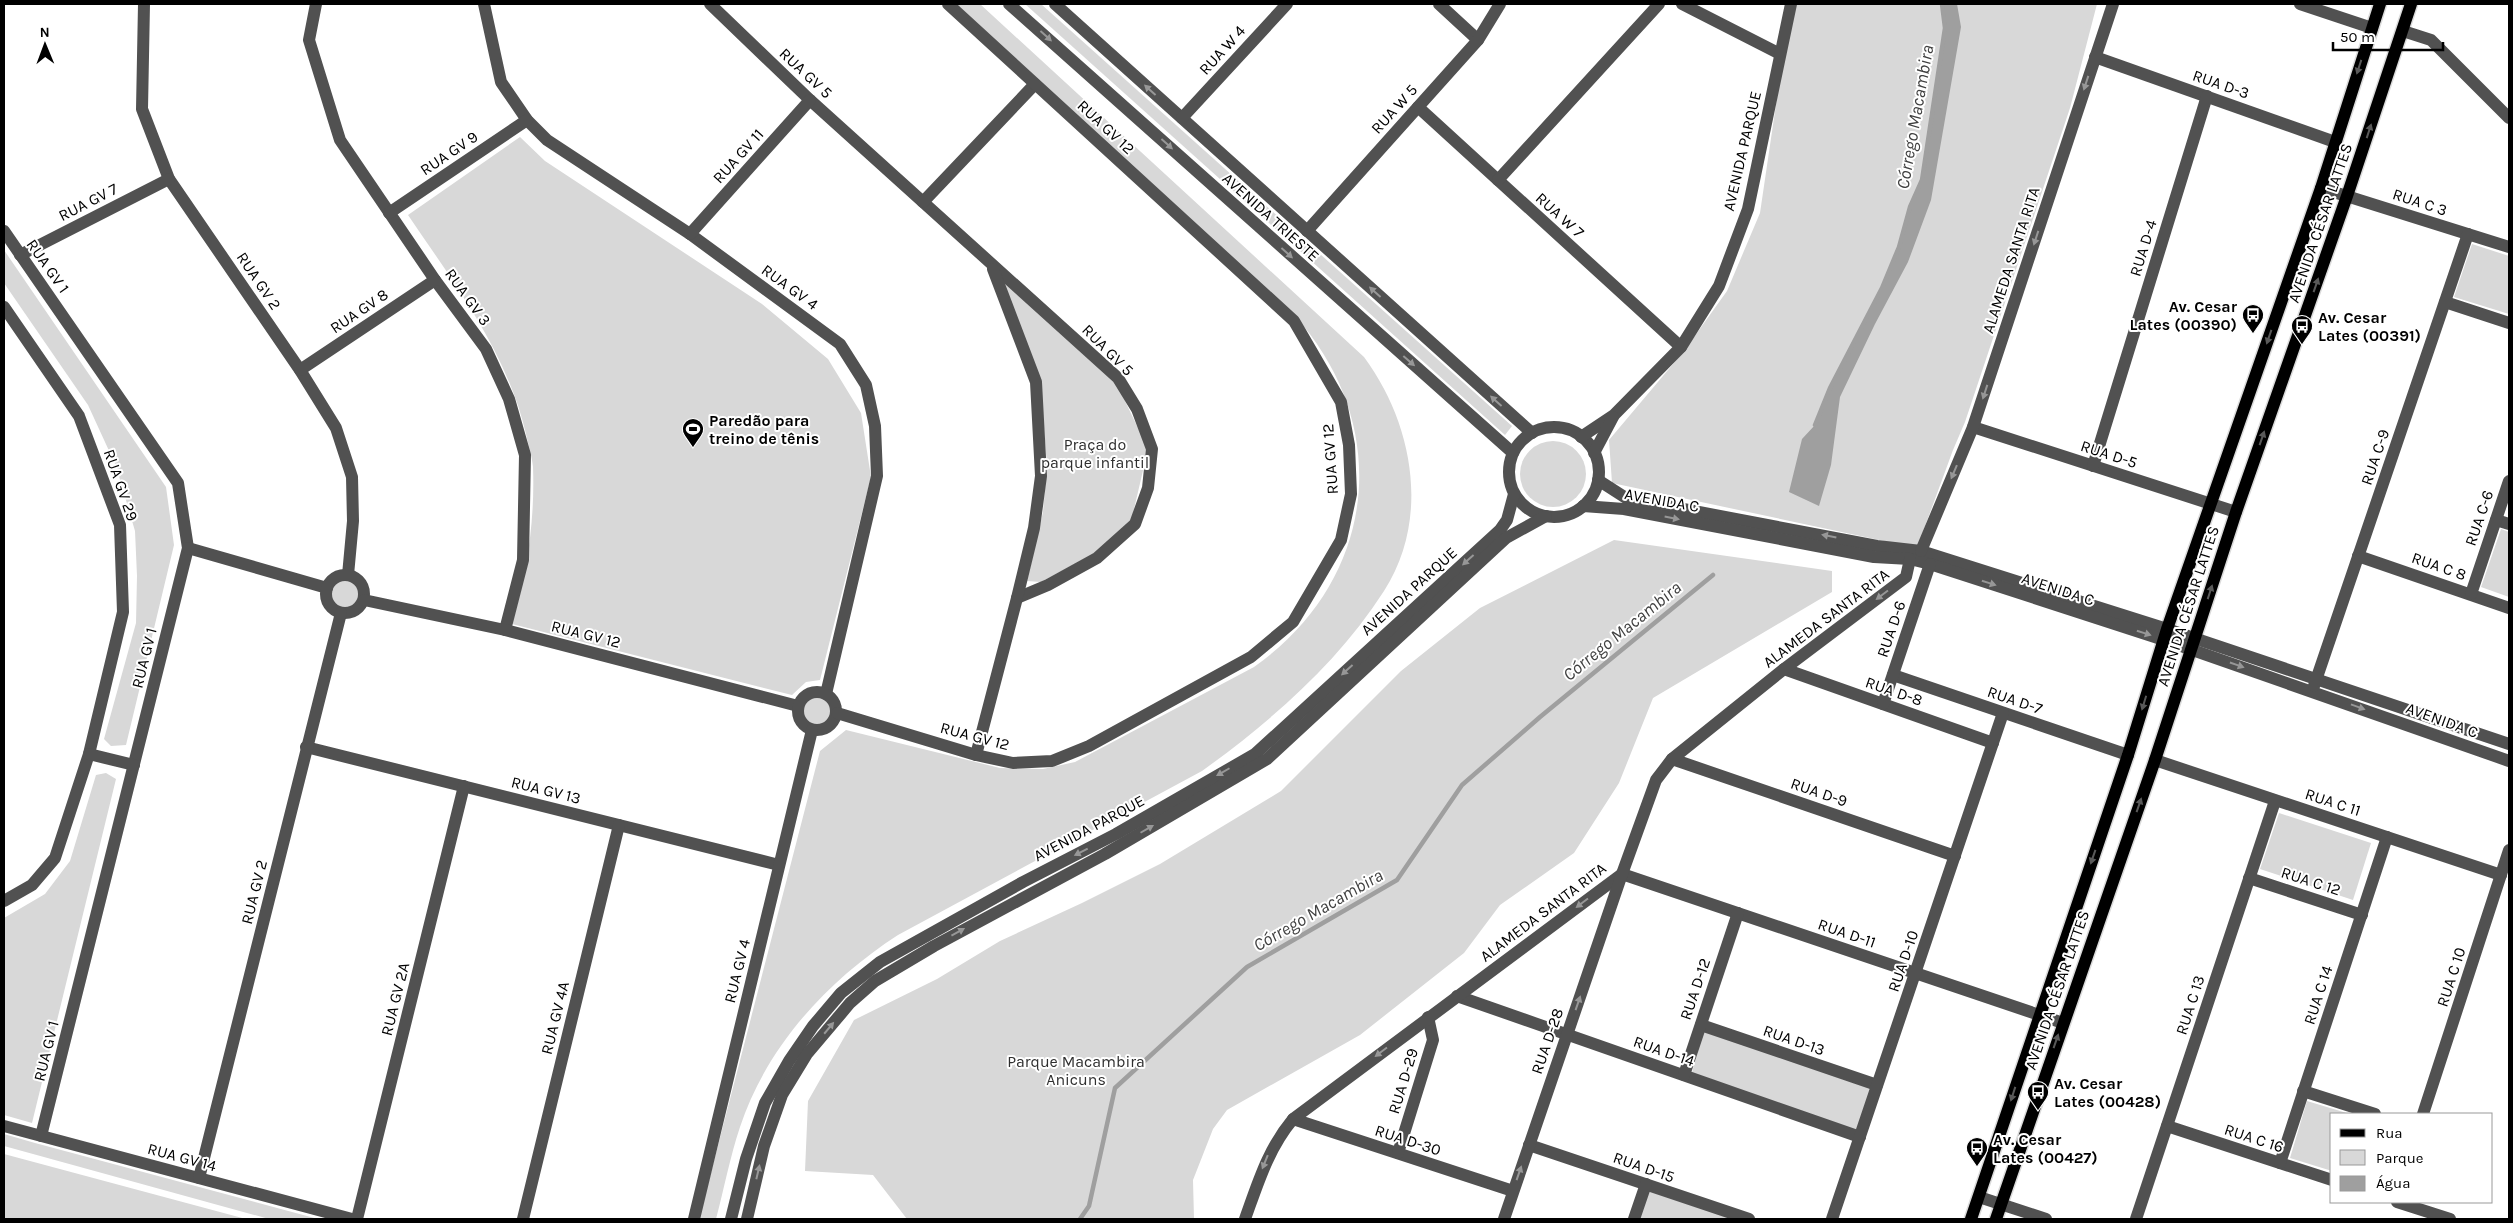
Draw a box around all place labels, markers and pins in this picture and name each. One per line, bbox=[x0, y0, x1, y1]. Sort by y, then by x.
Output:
place label: Av. Cesar Lates (00390) bbox=[2130, 297, 2238, 334]
bus stop icon: Av. Cesar Lates (00390) bbox=[2241, 303, 2265, 334]
place label: Av. Cesar Lates (00391) bbox=[2318, 308, 2421, 345]
bus stop icon: Av. Cesar Lates (00391) bbox=[2290, 314, 2314, 345]
place label: Paredão para treino de tênis bbox=[709, 411, 819, 448]
sports icon: Paredão para treino de tênis bbox=[681, 417, 705, 448]
place label: Av. Cesar Lates (00428) bbox=[2054, 1074, 2161, 1111]
bus stop icon: Av. Cesar Lates (00428) bbox=[2026, 1080, 2050, 1111]
place label: Av. Cesar Lates (00427) bbox=[1993, 1130, 2098, 1167]
bus stop icon: Av. Cesar Lates (00427) bbox=[1965, 1136, 1989, 1167]

